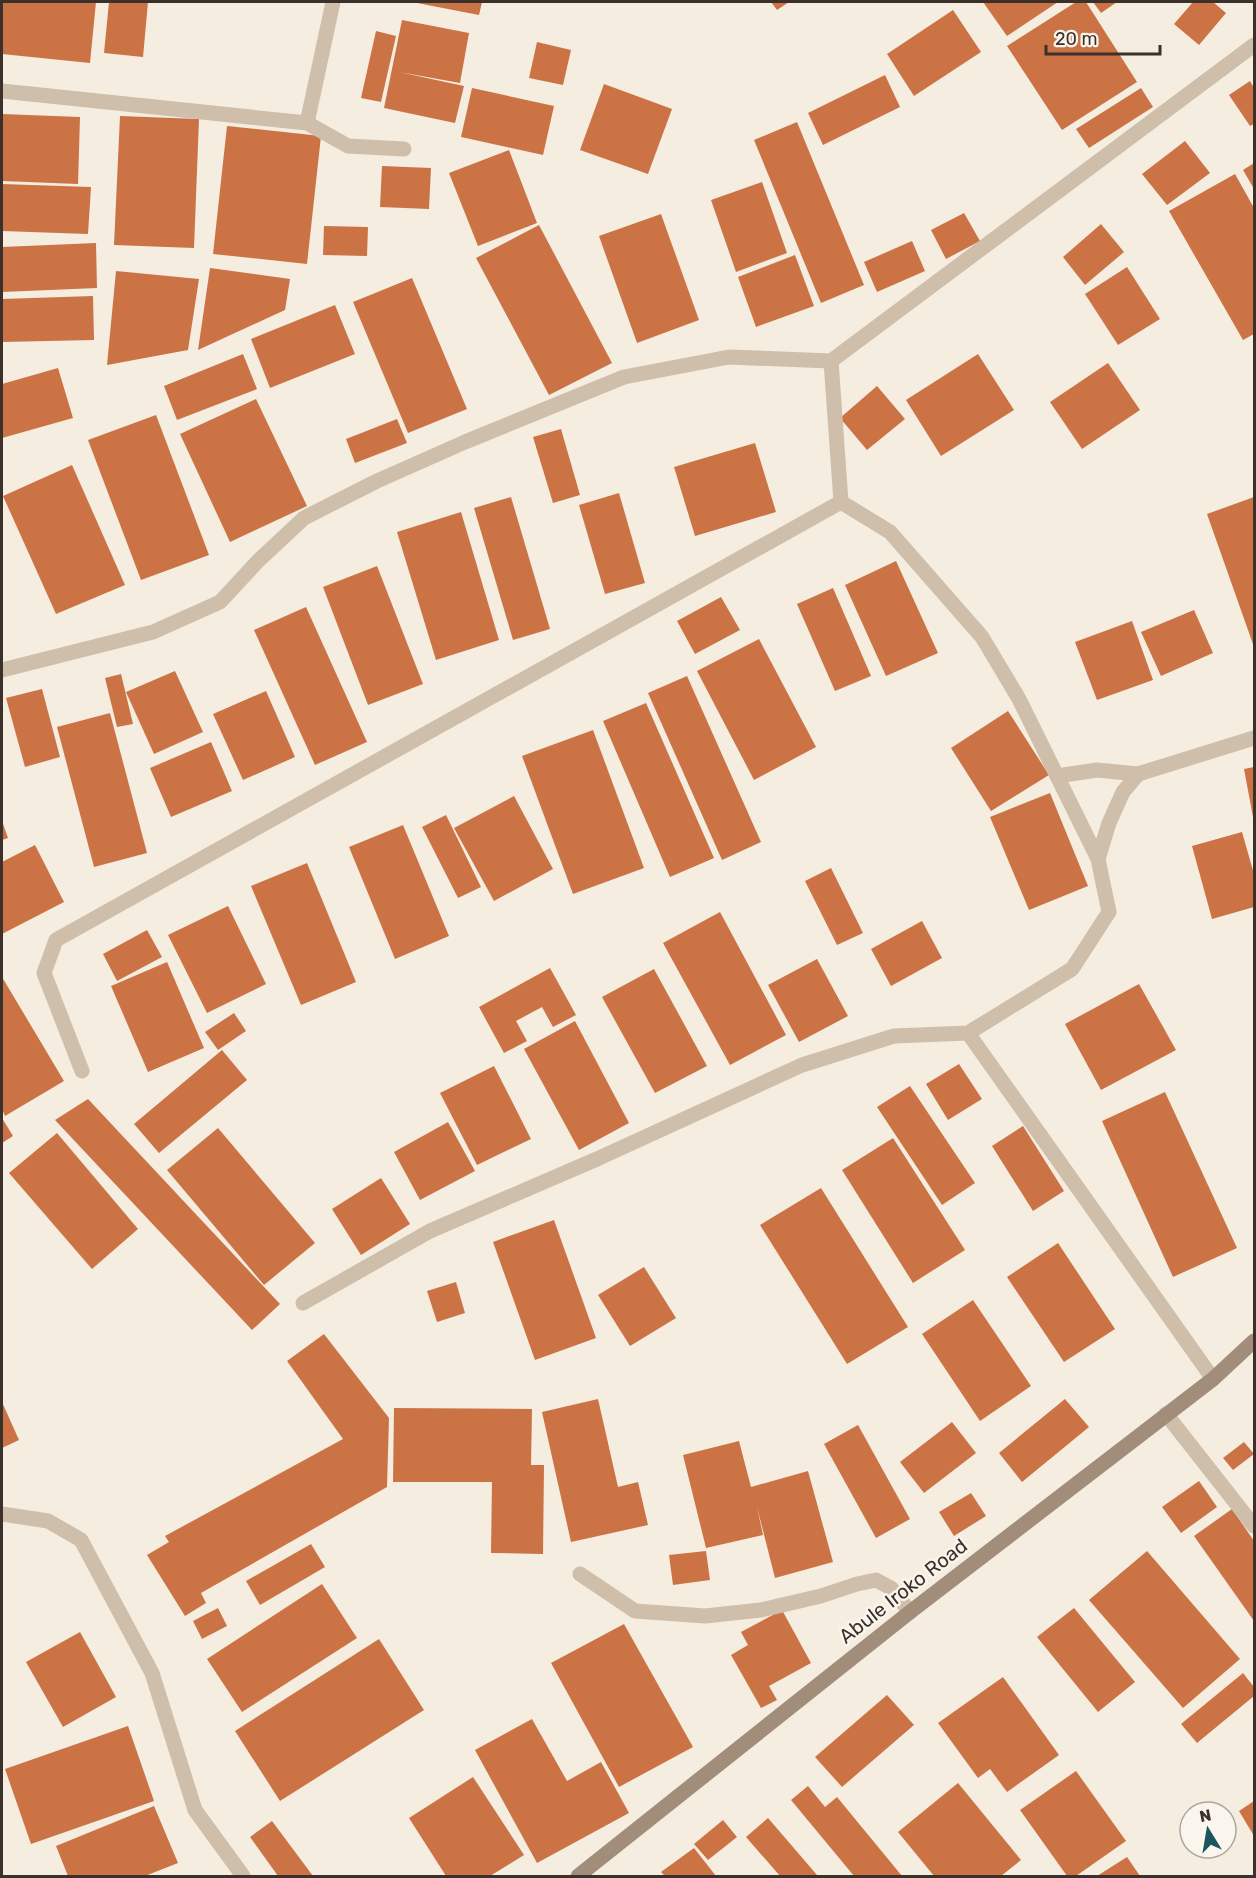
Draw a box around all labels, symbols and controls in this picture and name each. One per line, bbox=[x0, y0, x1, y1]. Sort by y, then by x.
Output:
scale bar bbox=[1046, 18, 1160, 56]
text: 20 m bbox=[1055, 28, 1097, 50]
street label: Abule Iroko Road bbox=[834, 1533, 972, 1649]
north arrow bbox=[1178, 1800, 1238, 1860]
text: N bbox=[1198, 1805, 1213, 1826]

